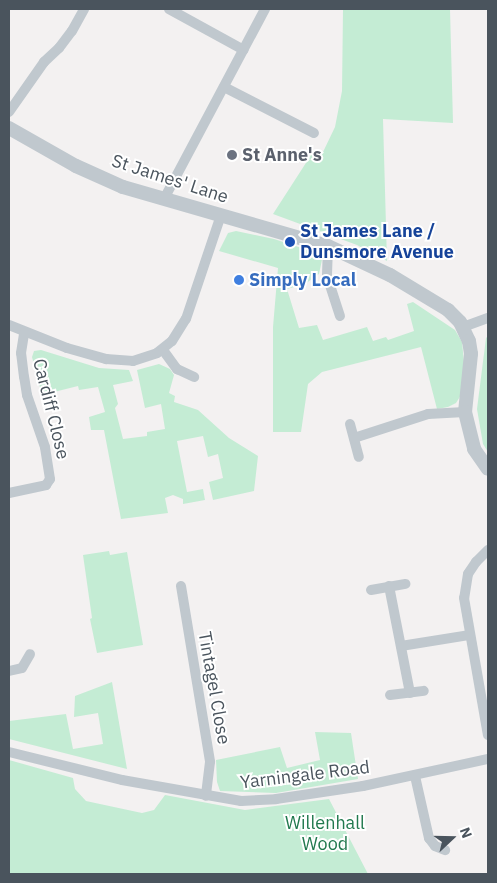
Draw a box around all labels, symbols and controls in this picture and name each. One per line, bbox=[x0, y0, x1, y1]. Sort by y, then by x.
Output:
place label: St Anne's bbox=[242, 144, 322, 166]
marker: St Anne's bbox=[226, 149, 238, 161]
street label: St James' Lane bbox=[109, 150, 231, 208]
place label: St James Lane / Dunsmore Avenue bbox=[300, 221, 454, 264]
marker: St James Lane / Dunsmore Avenue bbox=[284, 236, 296, 248]
place label: Simply Local bbox=[249, 269, 356, 291]
marker: Simply Local bbox=[233, 274, 245, 286]
street label: Cardiff Close bbox=[28, 356, 74, 462]
street label: Tintagel Close bbox=[193, 630, 235, 746]
street label: Yarningale Road bbox=[239, 756, 371, 794]
park label: Willenhall Wood bbox=[285, 813, 365, 856]
north arrow bbox=[427, 813, 477, 863]
text: N bbox=[456, 825, 476, 841]

